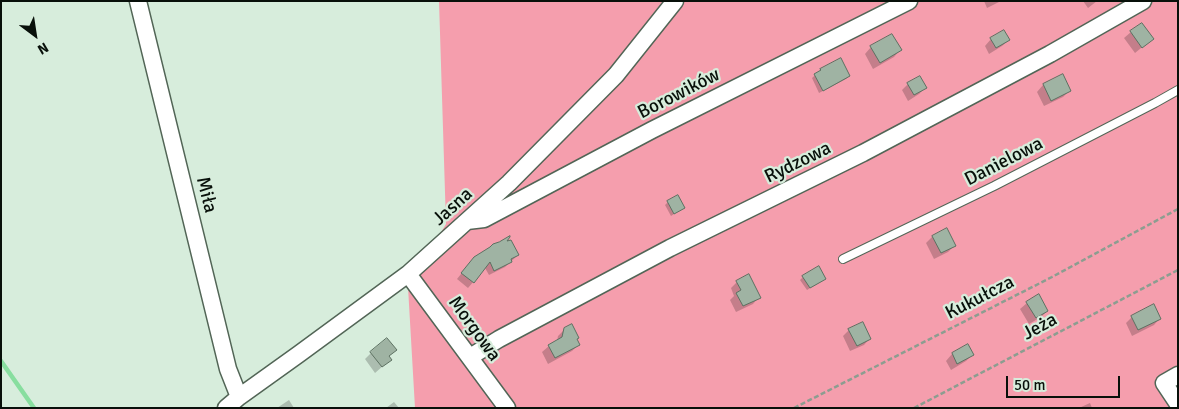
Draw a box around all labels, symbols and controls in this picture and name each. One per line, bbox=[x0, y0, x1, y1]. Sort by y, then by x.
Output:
north arrow bbox=[10, 10, 60, 60]
text: N bbox=[34, 38, 52, 58]
street label: Borowików bbox=[634, 64, 724, 124]
street label: Danielowa bbox=[961, 133, 1047, 191]
street label: Rydzowa bbox=[761, 137, 835, 189]
street label: Miła bbox=[191, 175, 221, 215]
street label: Jasna bbox=[428, 183, 478, 231]
street label: Kukułcza bbox=[942, 271, 1018, 325]
street label: Morgowa bbox=[443, 292, 505, 366]
street label: Jeża bbox=[1019, 308, 1061, 346]
scale bar bbox=[1009, 366, 1123, 398]
text: 50 m bbox=[1014, 376, 1045, 394]

